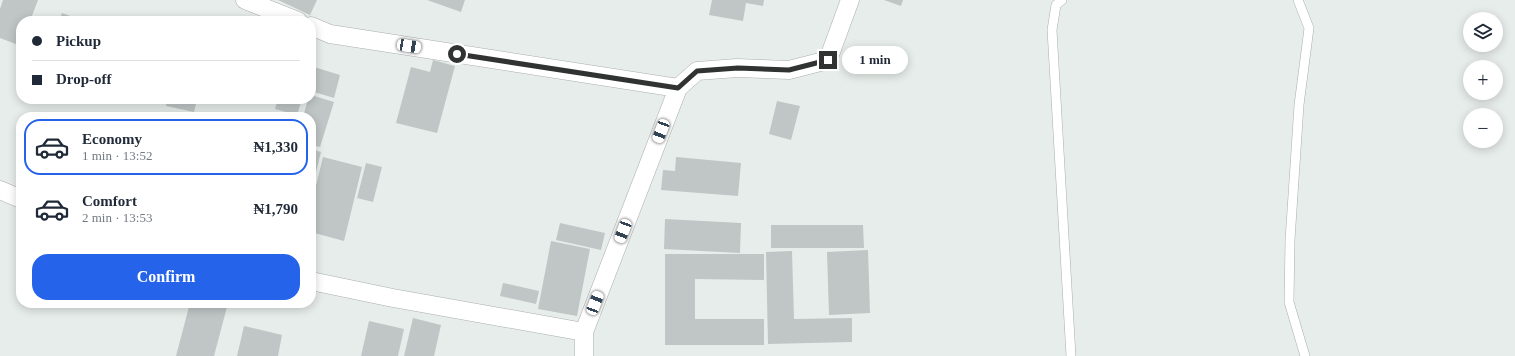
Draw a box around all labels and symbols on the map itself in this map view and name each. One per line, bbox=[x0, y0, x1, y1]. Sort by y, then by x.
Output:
car bbox=[396, 38, 422, 54]
route start bbox=[448, 45, 466, 63]
callout: 1 min bbox=[842, 46, 908, 74]
route end bbox=[819, 51, 837, 69]
car bbox=[651, 118, 671, 144]
car bbox=[613, 218, 633, 244]
car bbox=[585, 290, 605, 316]

